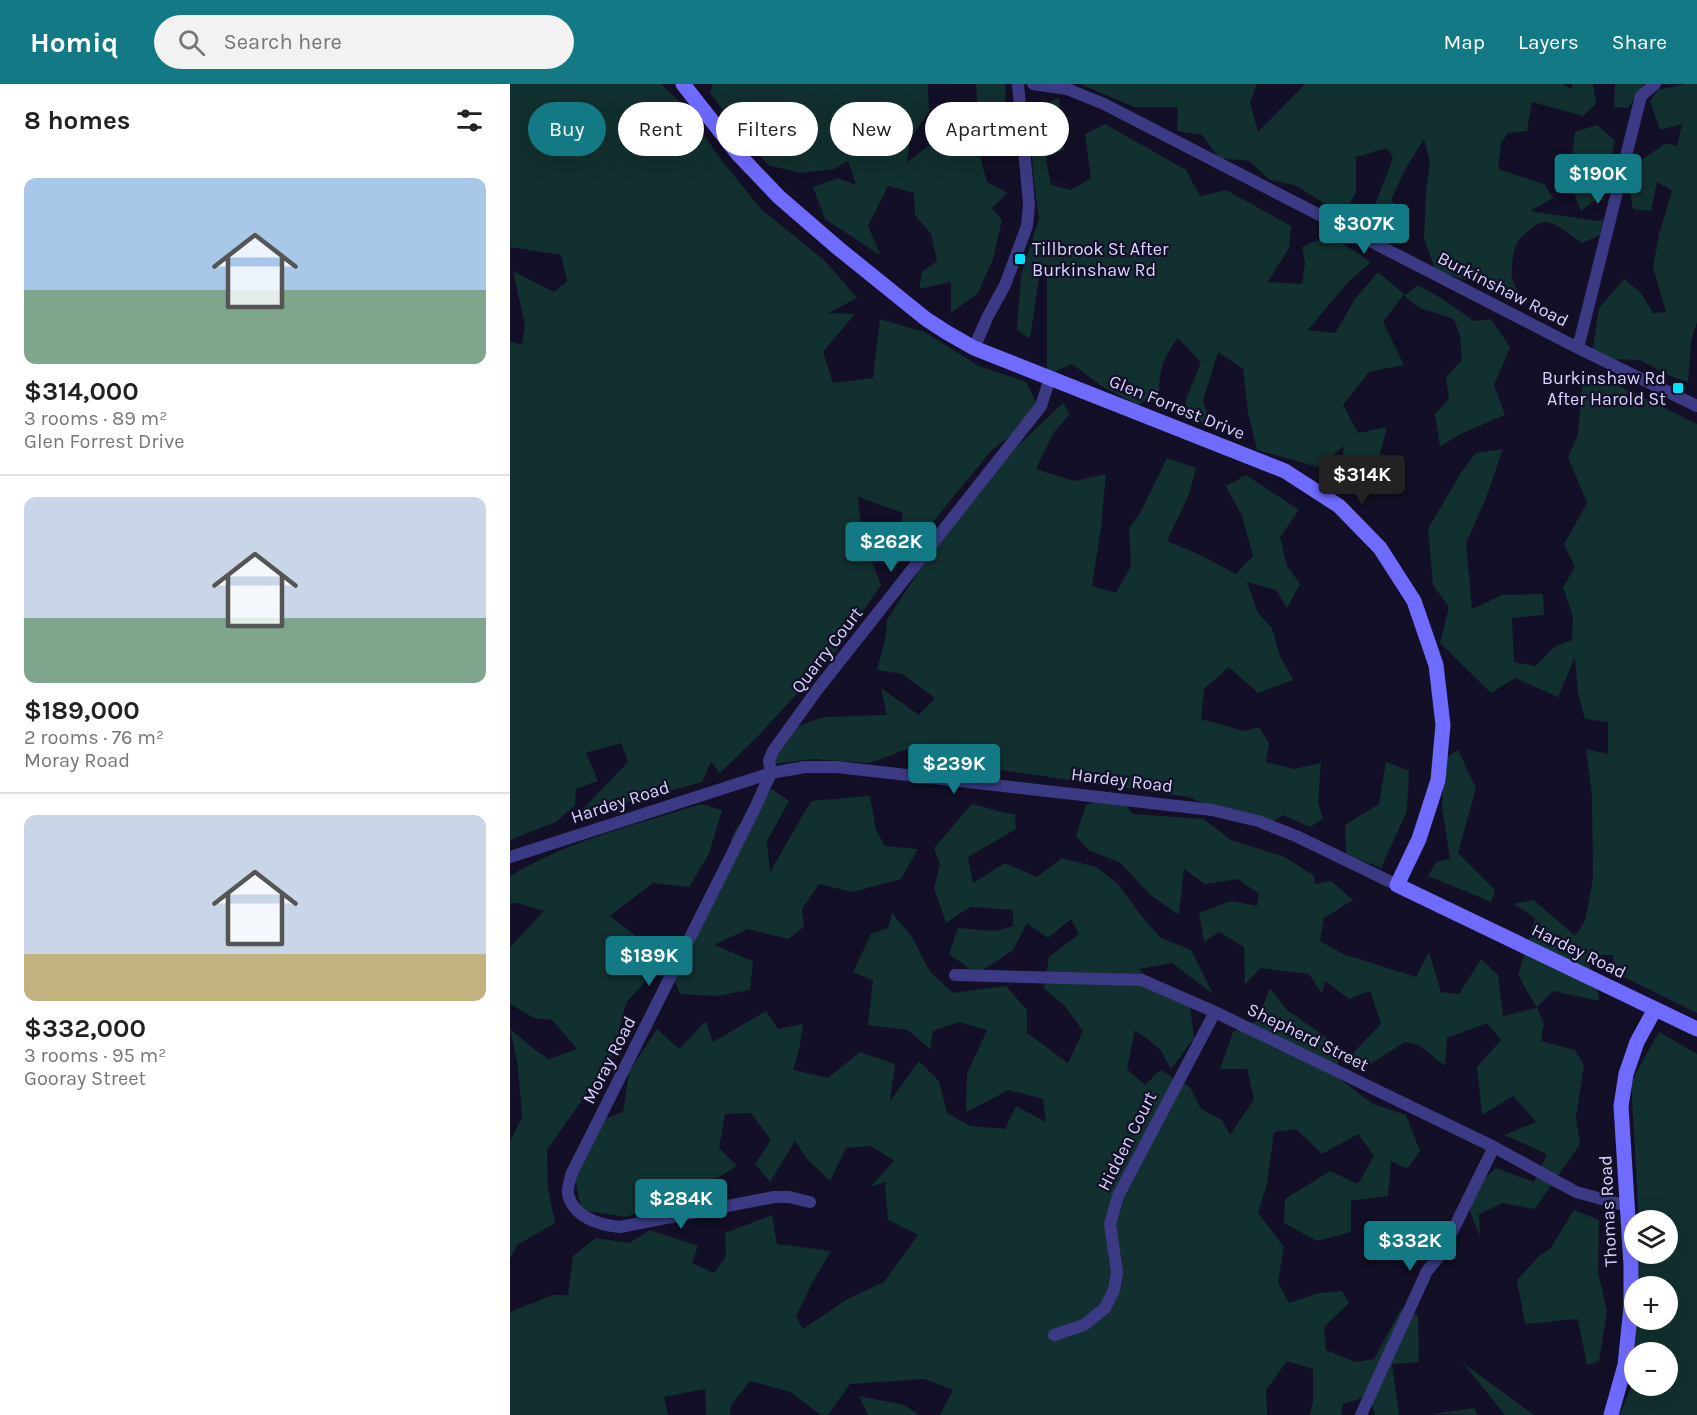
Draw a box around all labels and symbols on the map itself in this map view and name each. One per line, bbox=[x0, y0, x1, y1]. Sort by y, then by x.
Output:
pin: $190K bbox=[1556, 154, 1640, 205]
pin: $307K bbox=[1322, 204, 1406, 255]
place label: Tillbrook St After Burkinshaw Rd bbox=[1032, 238, 1169, 281]
street label: Burkinshaw Road bbox=[1434, 247, 1572, 331]
marker: Tillbrook St After Burkinshaw Rd bbox=[1013, 252, 1027, 266]
place label: Burkinshaw Rd After Harold St bbox=[1542, 367, 1666, 410]
street label: Glen Forrest Drive bbox=[1106, 370, 1248, 444]
marker: Burkinshaw Rd After Harold St bbox=[1671, 381, 1685, 395]
pin: $314K bbox=[1320, 455, 1404, 506]
pin: $262K bbox=[849, 522, 933, 573]
street label: Quarry Court bbox=[787, 602, 868, 697]
pin: $239K bbox=[912, 744, 996, 795]
street label: Hardey Road bbox=[1070, 763, 1174, 797]
street label: Hardey Road bbox=[568, 776, 672, 828]
street label: Hardey Road bbox=[1528, 919, 1630, 983]
pin: $189K bbox=[607, 936, 691, 987]
street label: Shepherd Street bbox=[1244, 998, 1373, 1076]
street label: Moray Road bbox=[577, 1012, 641, 1108]
street label: Hidden Court bbox=[1093, 1088, 1161, 1194]
street label: Thomas Road bbox=[1594, 1155, 1622, 1267]
pin: $284K bbox=[639, 1179, 723, 1230]
pin: $332K bbox=[1368, 1221, 1452, 1272]

